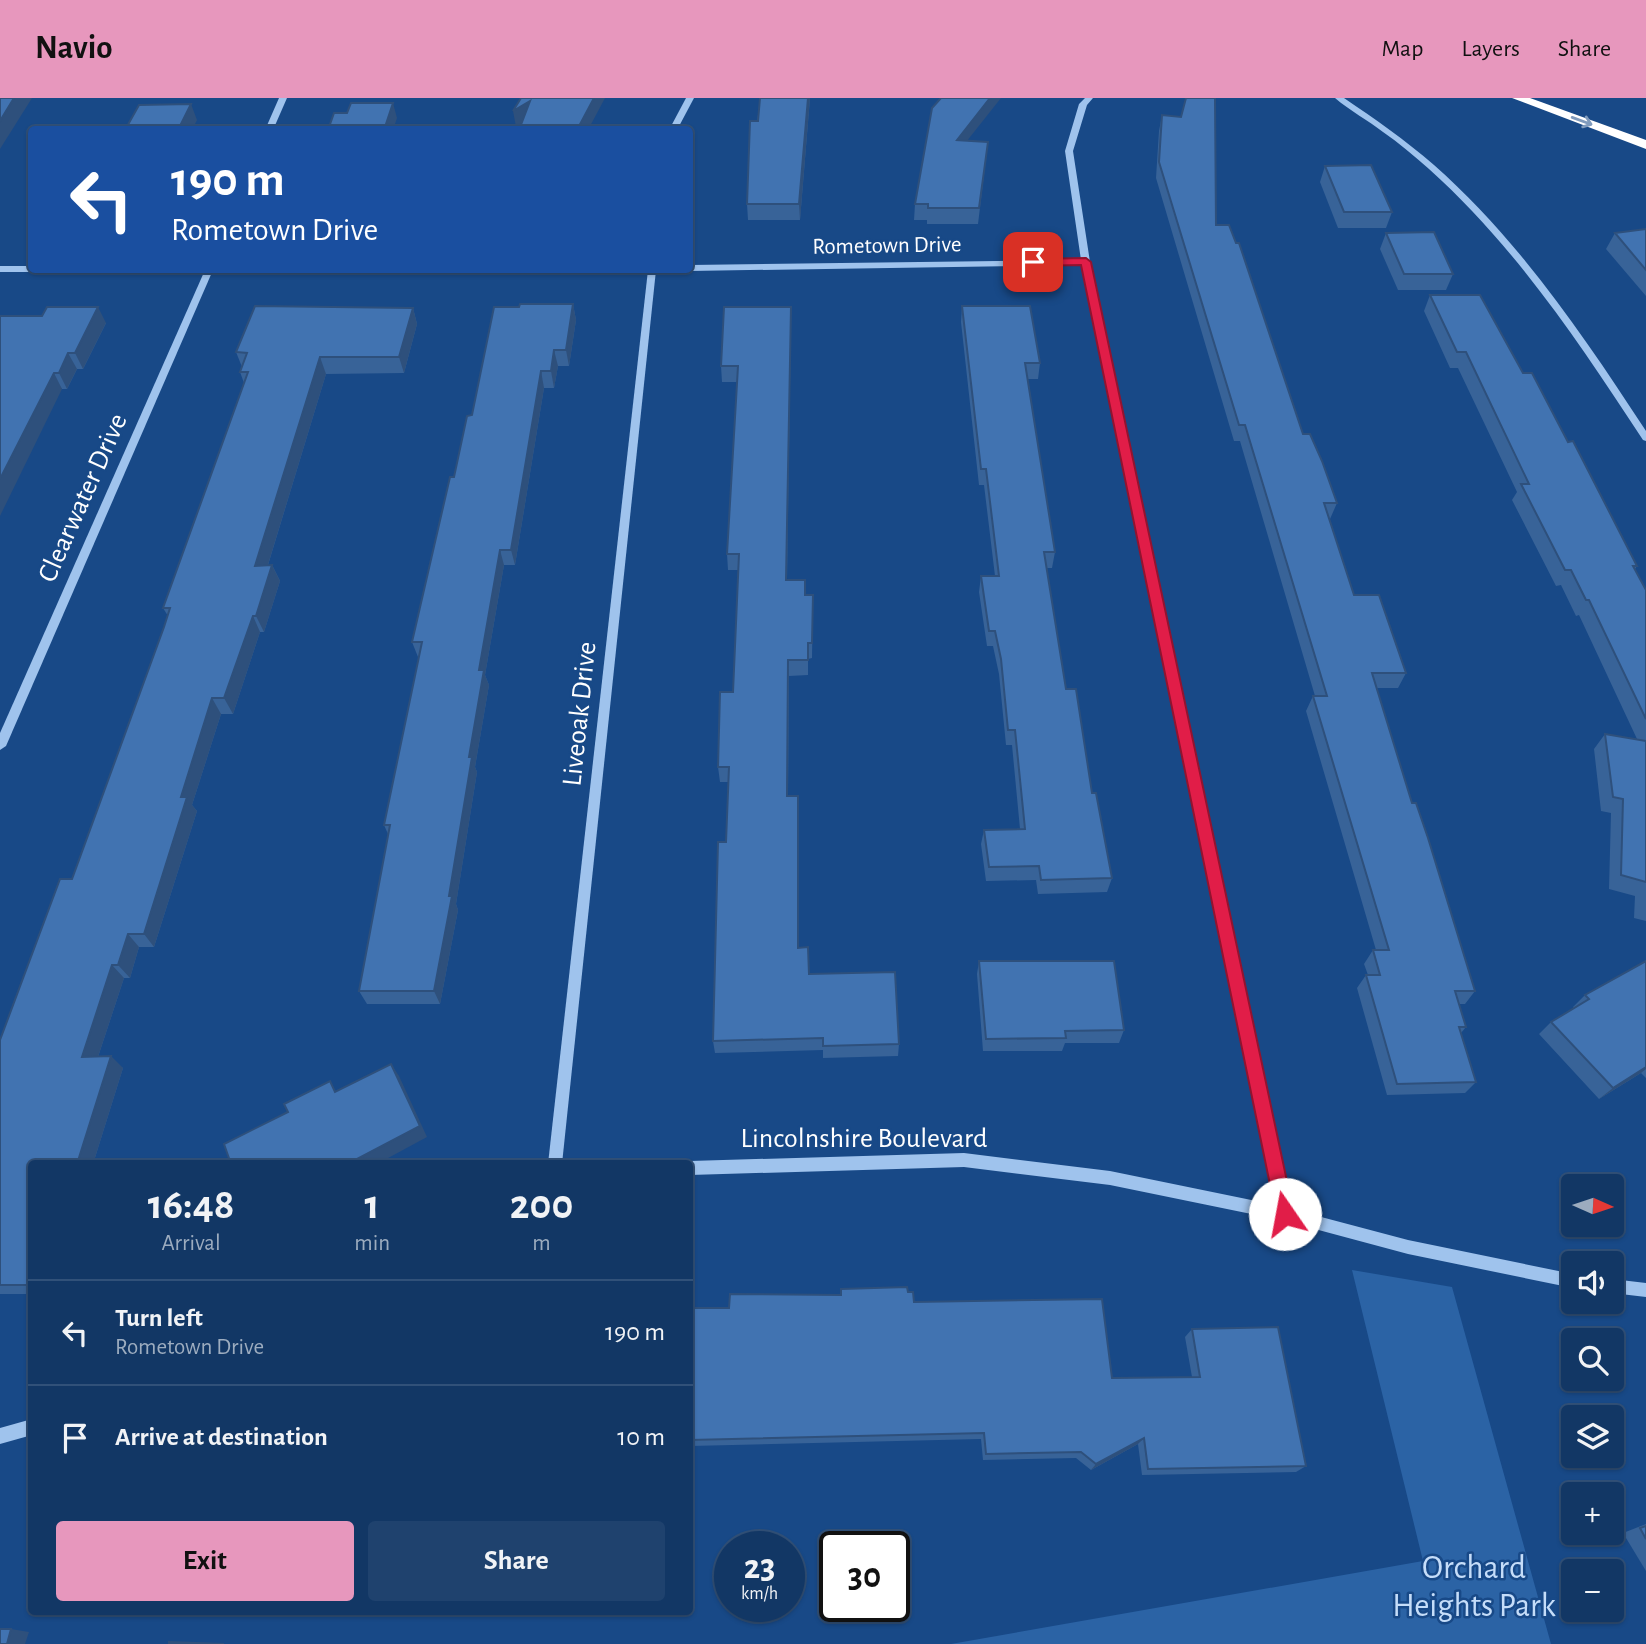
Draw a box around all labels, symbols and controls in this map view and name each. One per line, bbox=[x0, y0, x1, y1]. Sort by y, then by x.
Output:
text: Navio bbox=[35, 32, 113, 65]
text: Map bbox=[1381, 37, 1423, 61]
text: Layers bbox=[1461, 37, 1520, 61]
text: Share bbox=[1558, 37, 1611, 61]
one-way arrow bbox=[1570, 116, 1592, 128]
icon: left bbox=[56, 154, 147, 245]
text: 190 m bbox=[171, 156, 285, 205]
text: Rometown Drive bbox=[171, 214, 378, 246]
pin bbox=[1003, 232, 1063, 292]
street label: Rometown Drive bbox=[812, 233, 962, 259]
icon: arrive bbox=[1014, 243, 1052, 281]
street label: Clearwater Drive bbox=[33, 410, 133, 586]
street label: Liveoak Drive bbox=[558, 640, 602, 788]
street label: Lincolnshire Boulevard bbox=[740, 1125, 988, 1153]
north arrow bbox=[1561, 1174, 1624, 1237]
map controls bbox=[1561, 1174, 1624, 1622]
position arrow bbox=[1248, 1177, 1322, 1251]
text: 16:48 bbox=[148, 1184, 235, 1226]
text: 1 bbox=[365, 1184, 380, 1226]
text: 200 bbox=[510, 1184, 573, 1226]
text: Arrival bbox=[162, 1232, 221, 1255]
text: min bbox=[354, 1232, 390, 1255]
text: m bbox=[532, 1232, 551, 1255]
button: sound bbox=[1561, 1251, 1624, 1314]
text: Turn left bbox=[115, 1305, 203, 1331]
icon: left bbox=[56, 1314, 94, 1352]
text: 190 m bbox=[605, 1319, 665, 1345]
button: search bbox=[1561, 1328, 1624, 1391]
text: Rometown Drive bbox=[115, 1336, 264, 1359]
button: layers bbox=[1561, 1405, 1624, 1468]
icon: arrive bbox=[56, 1419, 94, 1457]
text: Arrive at destination bbox=[115, 1424, 328, 1450]
text: 10 m bbox=[617, 1424, 665, 1450]
button: + bbox=[1561, 1482, 1624, 1545]
button: Exit bbox=[56, 1521, 354, 1601]
button: Share bbox=[368, 1521, 665, 1601]
speed limit sign: 30 bbox=[819, 1531, 910, 1622]
text: 23 bbox=[744, 1550, 775, 1585]
park label: Orchard Heights Park bbox=[1392, 1552, 1556, 1623]
button: − bbox=[1561, 1559, 1624, 1622]
text: km/h bbox=[741, 1585, 778, 1603]

